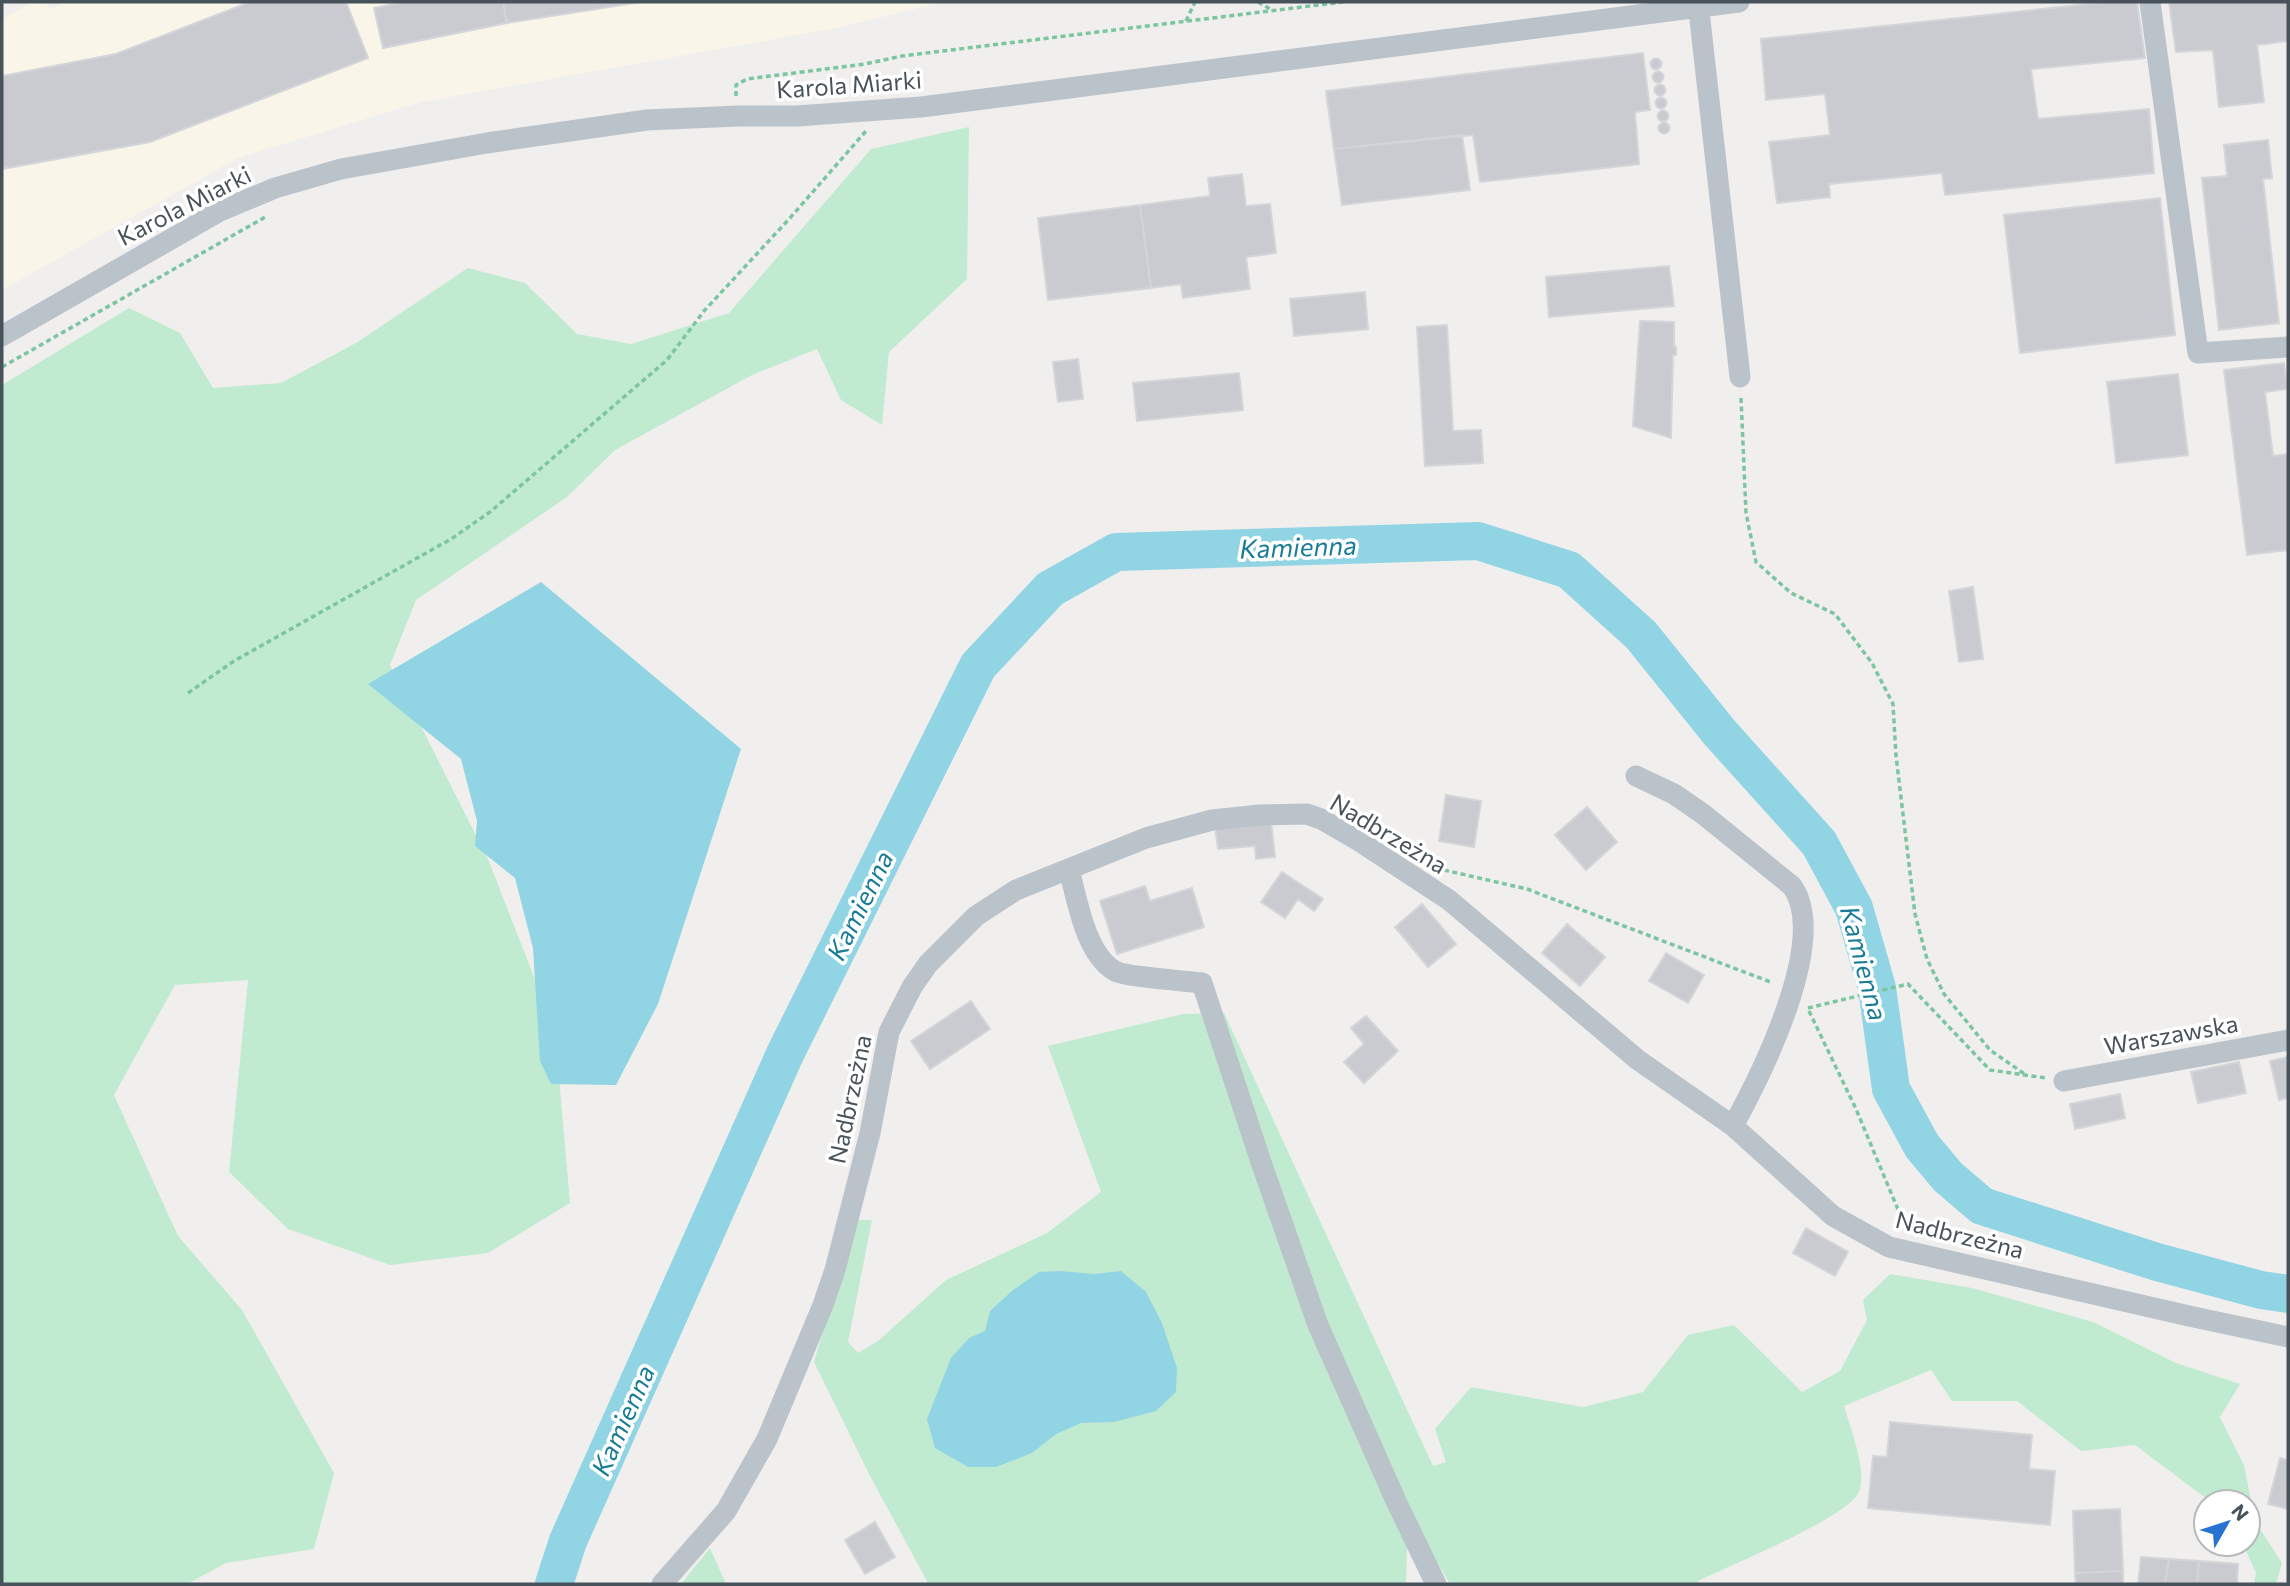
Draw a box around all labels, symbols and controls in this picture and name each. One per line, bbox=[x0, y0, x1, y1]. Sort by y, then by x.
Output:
street label: Karola Miarki bbox=[775, 64, 923, 104]
street label: Karola Miarki bbox=[112, 159, 256, 251]
water label: Kamienna bbox=[1239, 528, 1357, 564]
street label: Nadbrzeżna bbox=[1325, 787, 1453, 879]
water label: Kamienna bbox=[819, 845, 899, 965]
water label: Kamienna bbox=[1835, 902, 1895, 1024]
street label: Warszawska bbox=[2102, 1008, 2240, 1060]
street label: Nadbrzeżna bbox=[821, 1032, 877, 1166]
street label: Nadbrzeżna bbox=[1893, 1204, 2027, 1264]
water label: Kamienna bbox=[584, 1360, 660, 1480]
north arrow bbox=[2192, 1488, 2262, 1558]
text: N bbox=[2227, 1499, 2254, 1525]

